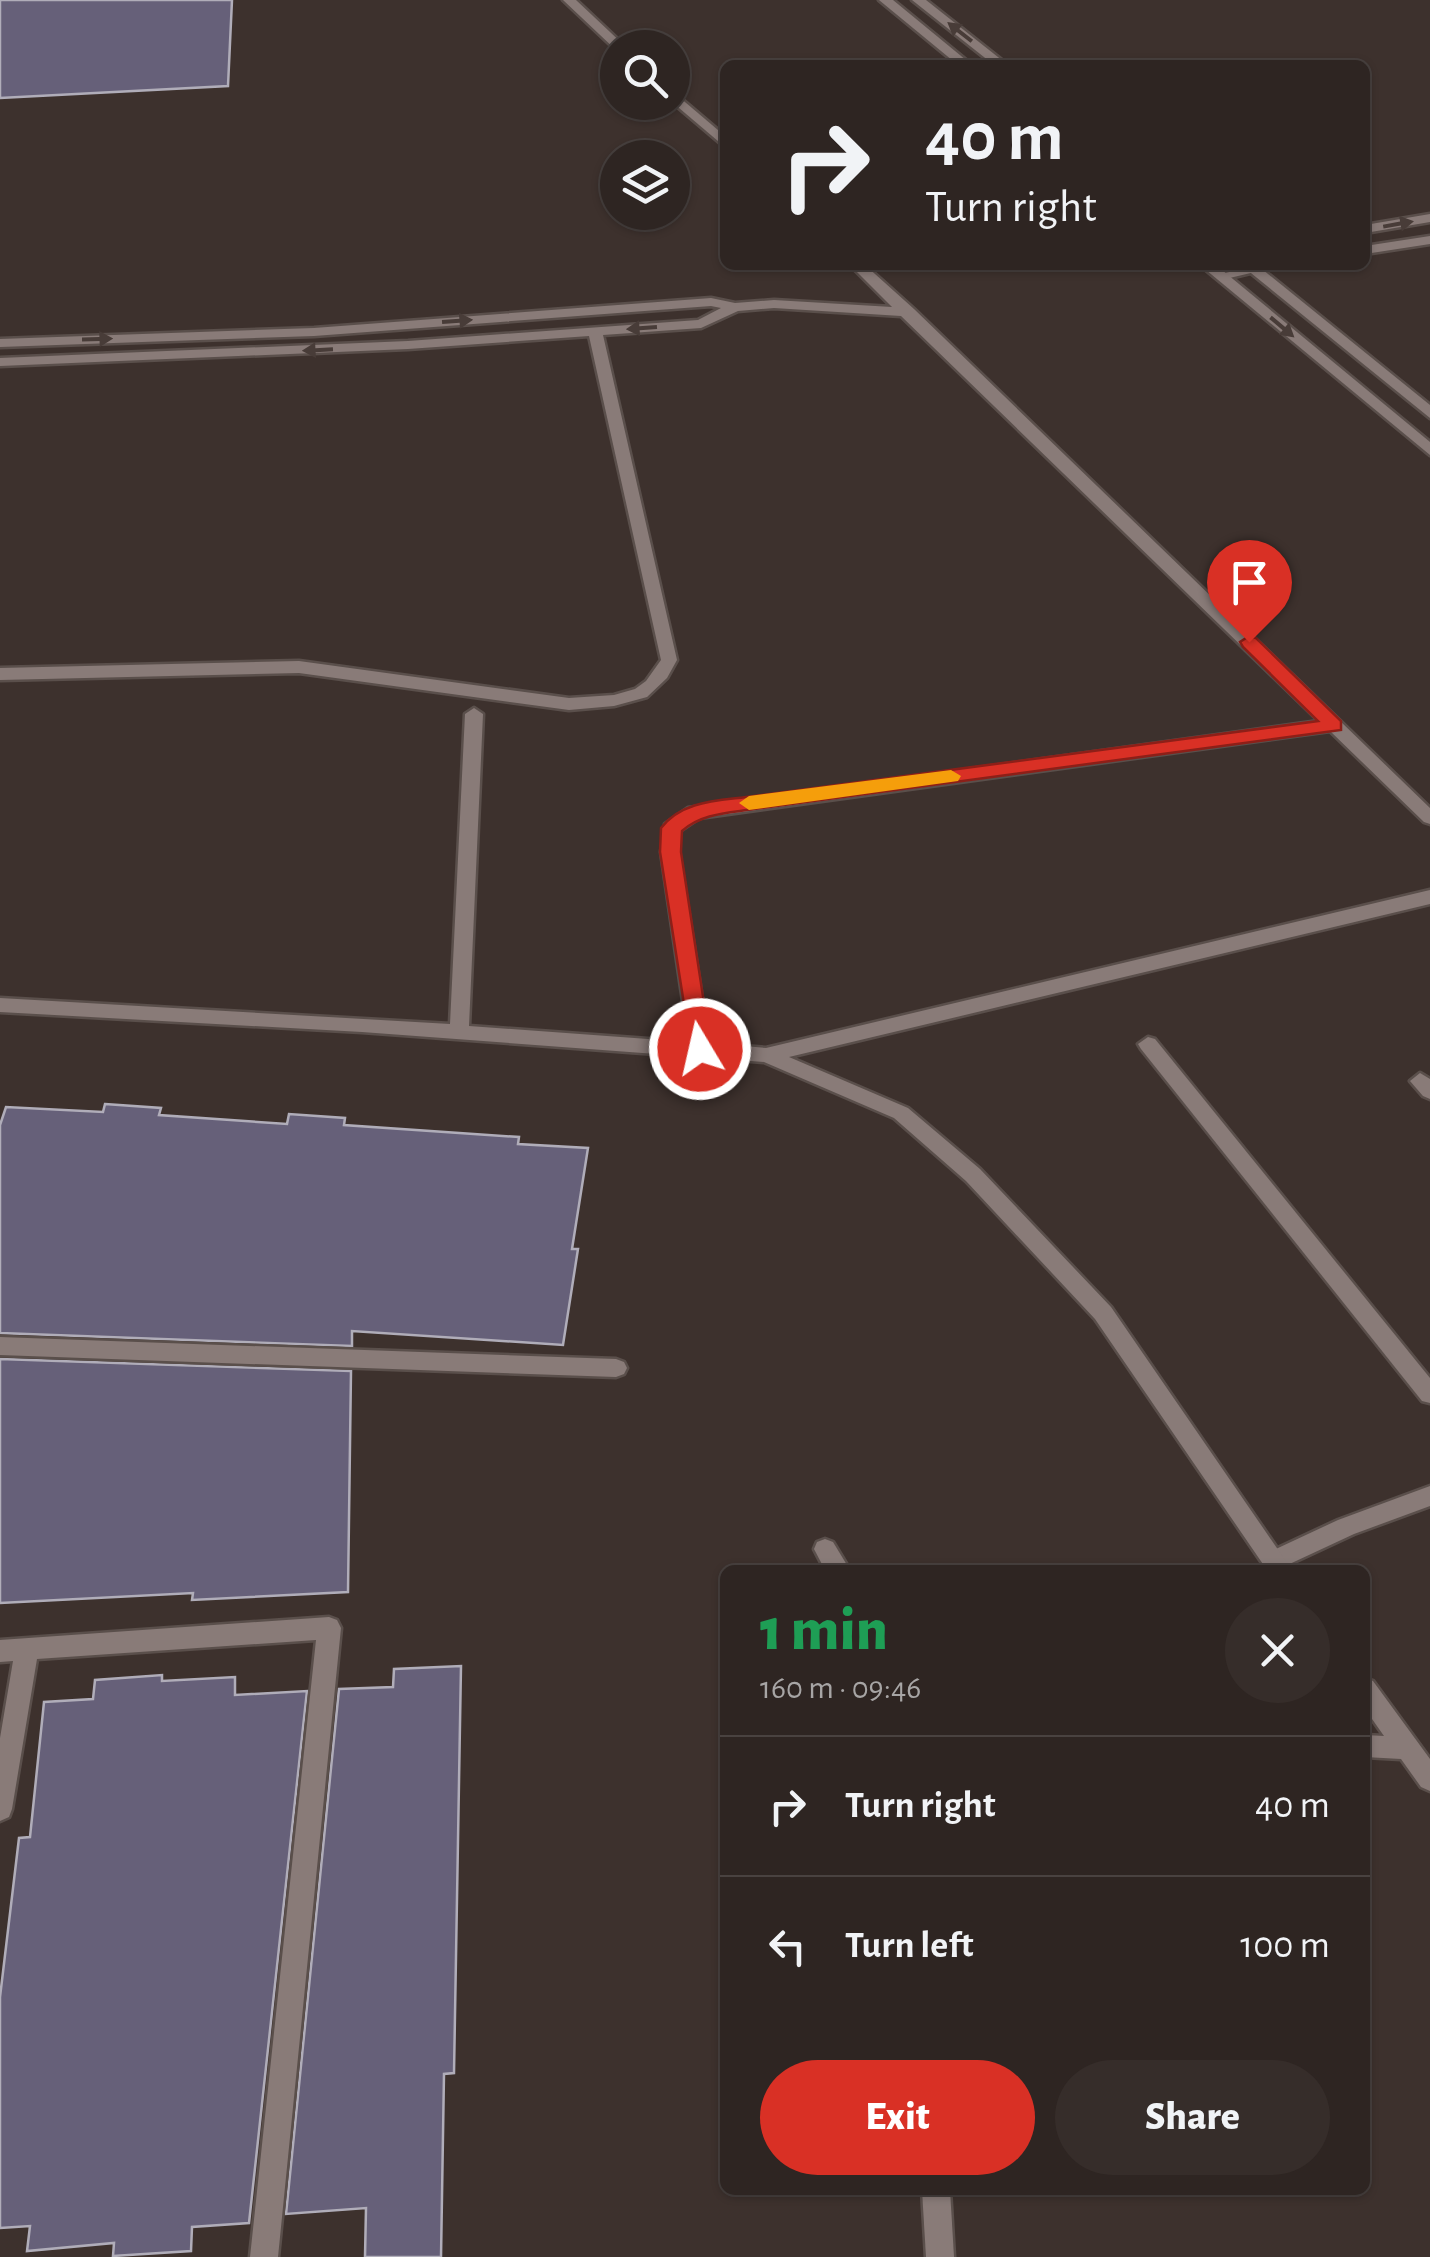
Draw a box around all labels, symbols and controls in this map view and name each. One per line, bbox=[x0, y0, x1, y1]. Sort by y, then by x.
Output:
one-way arrow bbox=[947, 23, 973, 43]
map controls bbox=[600, 30, 690, 230]
button: search bbox=[600, 30, 690, 120]
icon: right bbox=[760, 100, 890, 230]
text: 40 m bbox=[925, 103, 1064, 173]
button: layers bbox=[600, 140, 690, 230]
text: Turn right bbox=[925, 185, 1097, 230]
one-way arrow bbox=[1382, 215, 1414, 231]
one-way arrow bbox=[441, 312, 473, 328]
one-way arrow bbox=[1270, 316, 1295, 338]
one-way arrow bbox=[625, 320, 657, 336]
one-way arrow bbox=[82, 331, 114, 347]
one-way arrow bbox=[301, 342, 333, 358]
pin bbox=[1207, 540, 1292, 643]
icon: arrive bbox=[1222, 555, 1277, 610]
position arrow bbox=[648, 997, 752, 1101]
button: close bbox=[1225, 1598, 1330, 1703]
text: 1 min bbox=[760, 1601, 888, 1661]
text: 160 m · 09:46 bbox=[760, 1672, 921, 1704]
icon: right bbox=[760, 1779, 815, 1834]
text: Turn right bbox=[845, 1787, 995, 1825]
text: 40 m bbox=[1255, 1787, 1330, 1825]
icon: left bbox=[760, 1919, 815, 1974]
text: Turn left bbox=[845, 1927, 973, 1965]
text: 100 m bbox=[1240, 1927, 1330, 1965]
button: Exit bbox=[760, 2060, 1035, 2175]
button: Share bbox=[1055, 2060, 1330, 2175]

